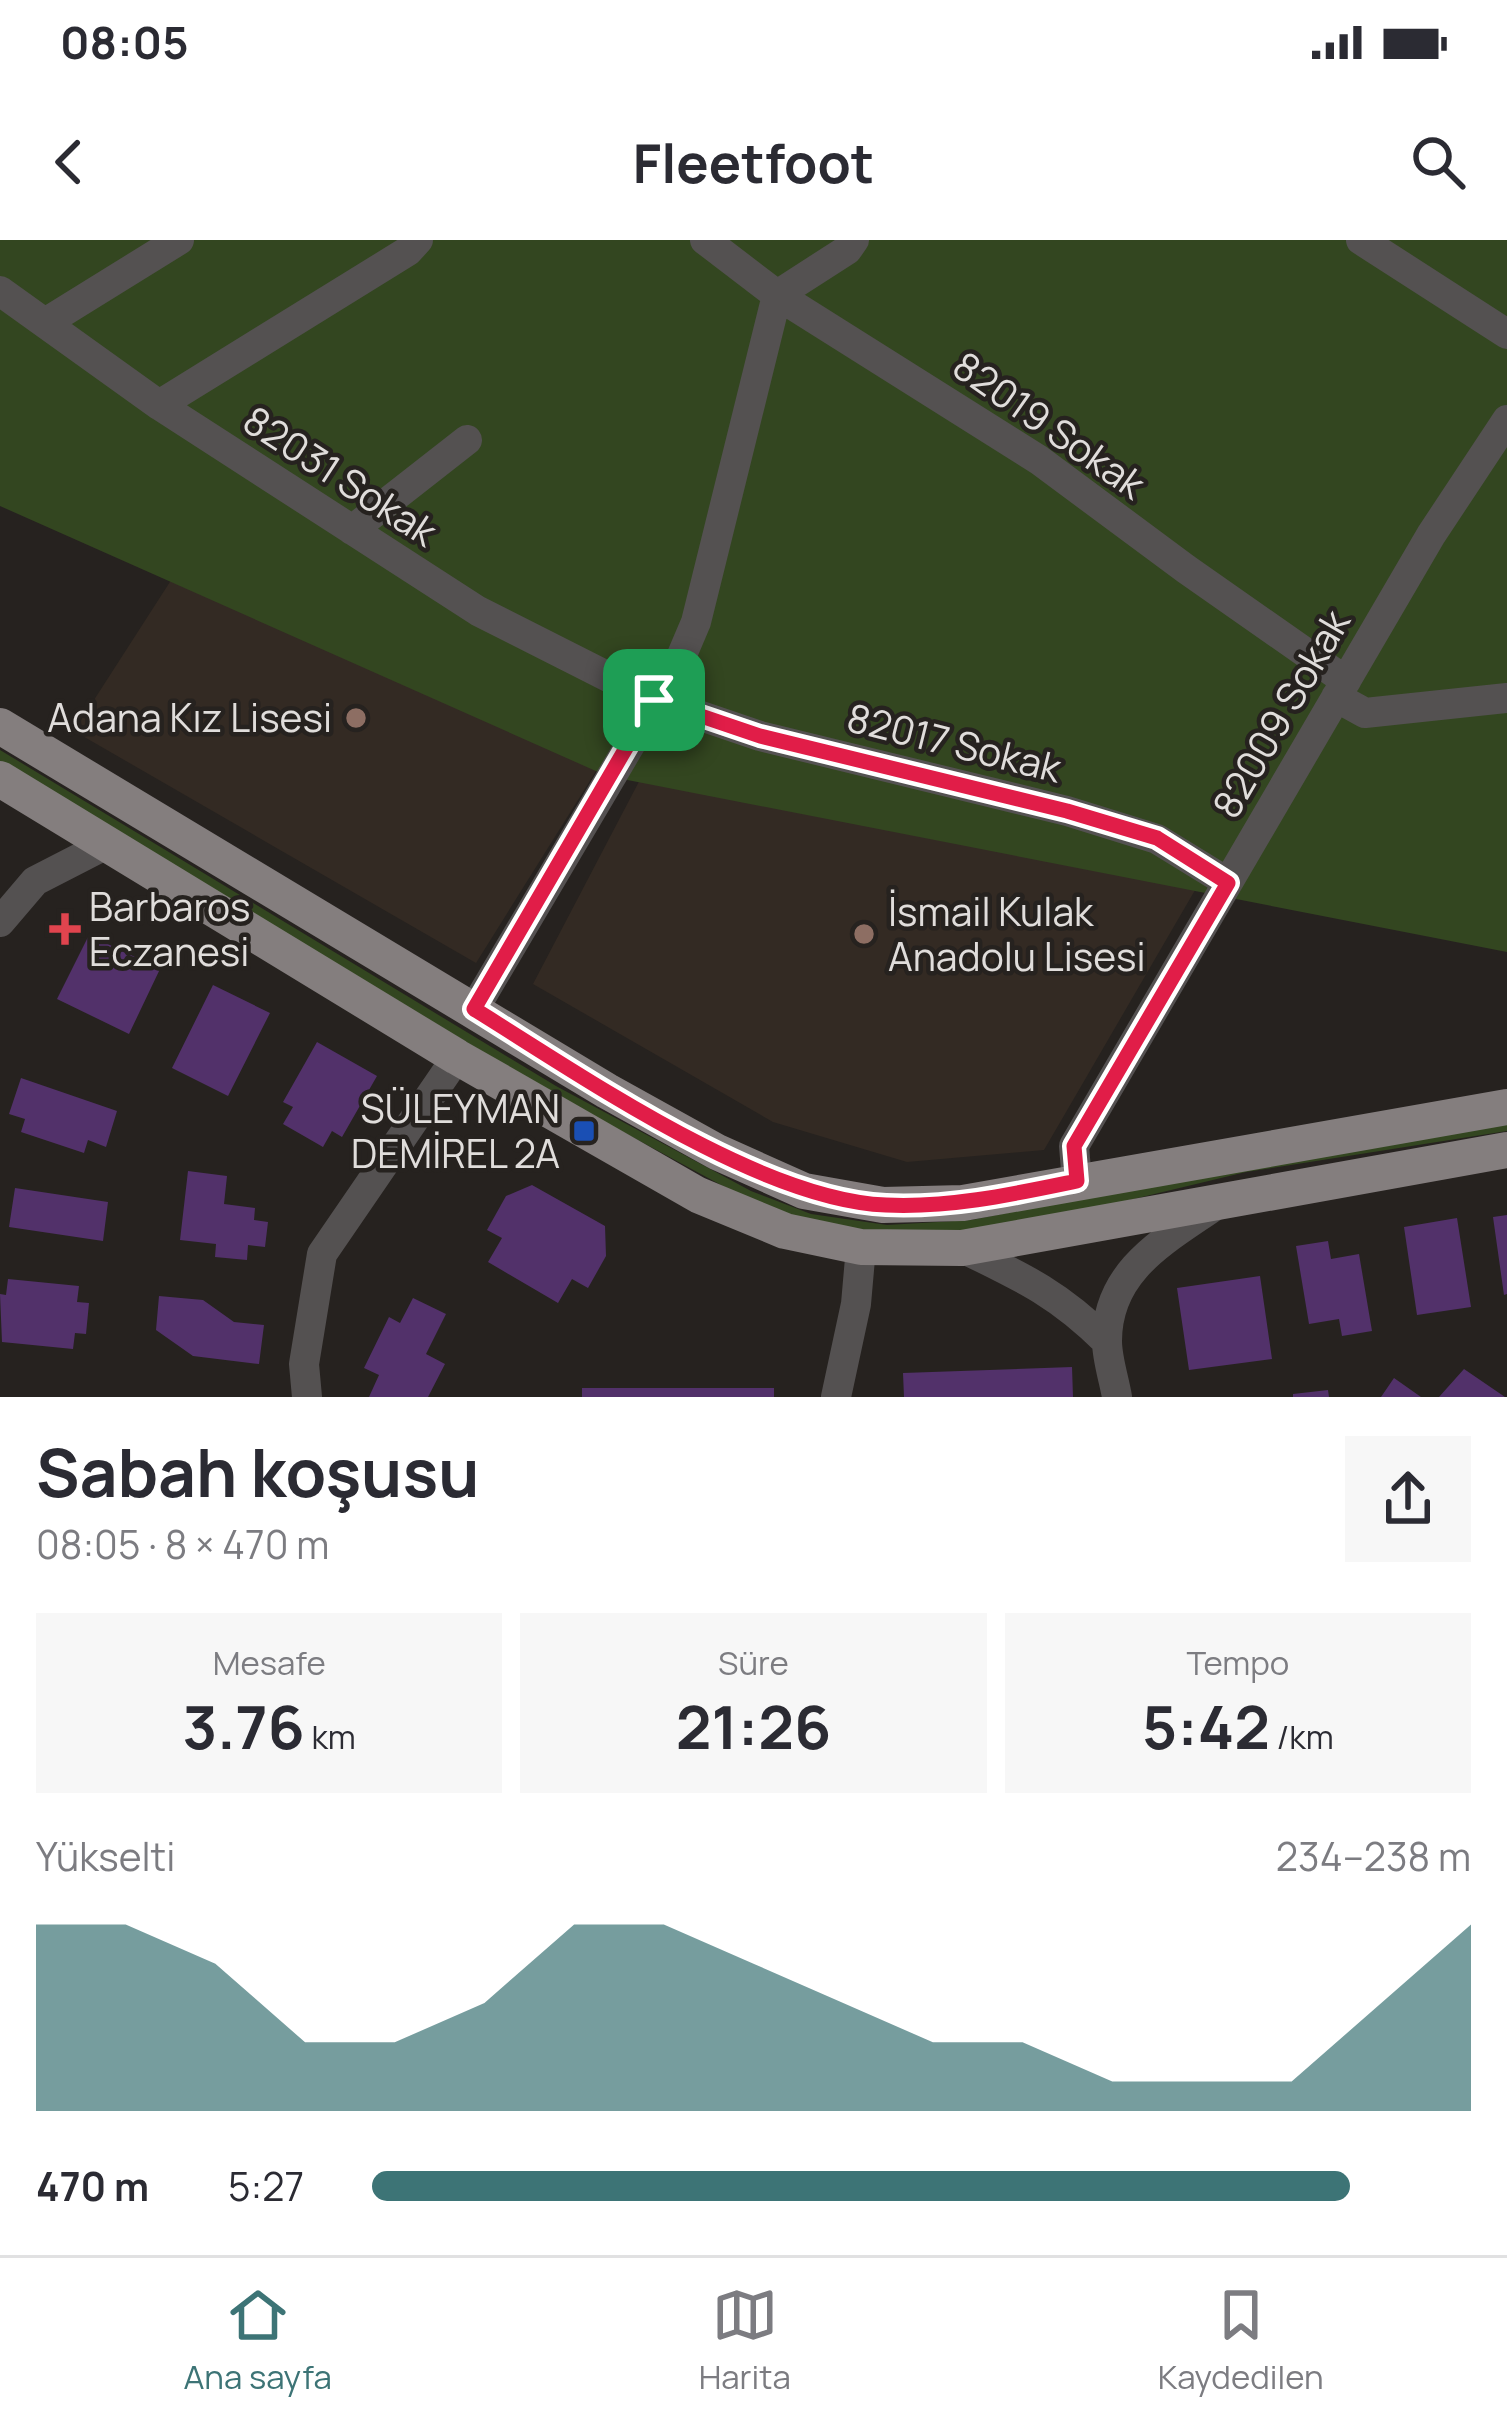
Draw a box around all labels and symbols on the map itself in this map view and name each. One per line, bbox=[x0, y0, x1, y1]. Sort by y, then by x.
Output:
street label: 82019 Sokak bbox=[943, 338, 1158, 511]
street label: 82031 Sokak bbox=[233, 392, 449, 559]
street label: 82009 Sokak bbox=[1199, 598, 1362, 827]
pin bbox=[603, 649, 705, 751]
street label: 82017 Sokak bbox=[842, 689, 1068, 795]
place label: Adana Kız Lisesi bbox=[47, 690, 332, 744]
marker: Adana Kız Lisesi bbox=[343, 705, 369, 731]
place label: Barbaros Eczanesi bbox=[89, 879, 250, 978]
place label: İsmail Kulak Anadolu Lisesi bbox=[888, 884, 1146, 983]
marker: Barbaros Eczanesi bbox=[52, 916, 78, 942]
marker: İsmail Kulak Anadolu Lisesi bbox=[851, 921, 877, 947]
place label: SÜLEYMAN DEMİREL 2A bbox=[351, 1081, 560, 1180]
marker: SÜLEYMAN DEMİREL 2A bbox=[571, 1118, 597, 1144]

